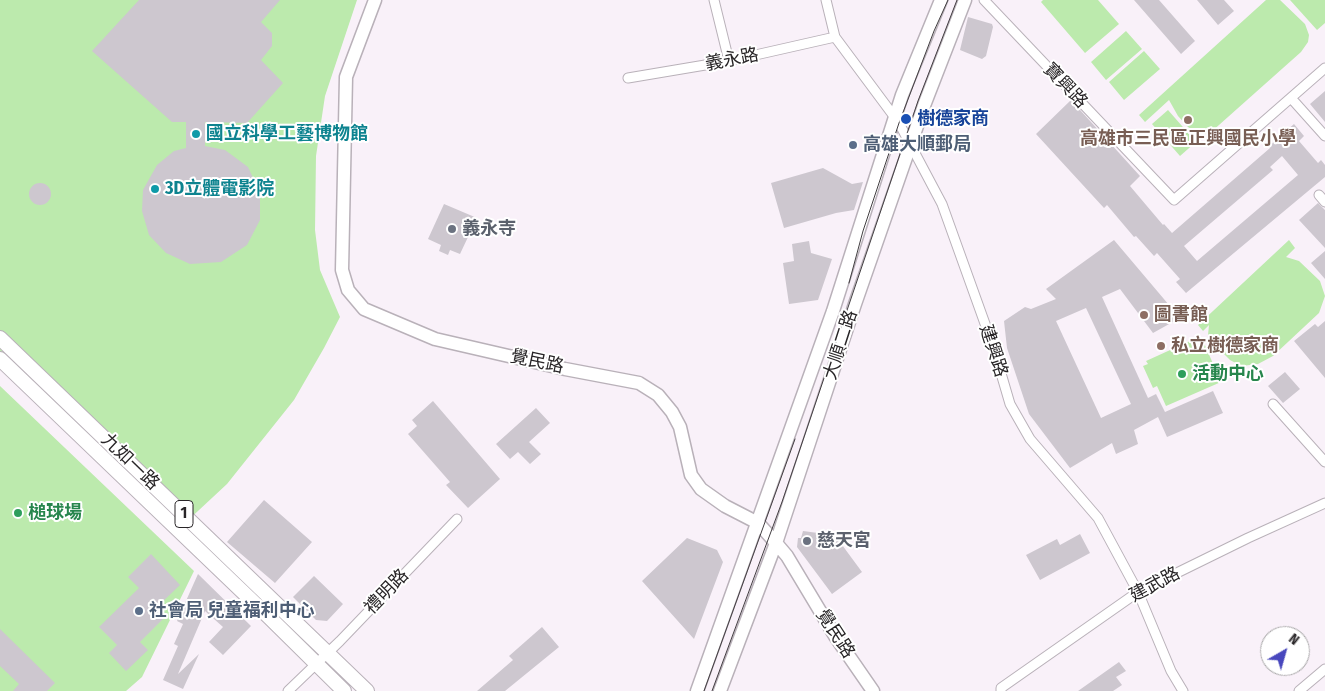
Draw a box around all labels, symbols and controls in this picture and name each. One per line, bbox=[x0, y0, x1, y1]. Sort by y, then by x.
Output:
street label: 義永路 bbox=[703, 44, 761, 76]
street label: 寶興路 bbox=[1038, 59, 1092, 113]
place label: 樹德家商 bbox=[917, 108, 989, 130]
marker: 樹德家商 bbox=[899, 112, 913, 126]
marker: 高雄市三民區正興國民小學 bbox=[1182, 114, 1194, 126]
place label: 國立科學工藝博物館 bbox=[206, 123, 368, 145]
marker: 國立科學工藝博物館 bbox=[190, 128, 202, 140]
place label: 高雄市三民區正興國民小學 bbox=[1080, 128, 1296, 150]
place label: 高雄大順郵局 bbox=[863, 134, 971, 156]
marker: 高雄大順郵局 bbox=[847, 139, 859, 151]
place label: 3D立體電影院 bbox=[165, 178, 274, 200]
marker: 3D立體電影院 bbox=[149, 183, 161, 195]
place label: 義永寺 bbox=[462, 218, 516, 240]
marker: 義永寺 bbox=[446, 223, 458, 235]
place label: 圖書館 bbox=[1154, 304, 1208, 326]
street label: 大順二路 bbox=[820, 307, 862, 383]
marker: 圖書館 bbox=[1138, 309, 1150, 321]
street label: 建興路 bbox=[974, 322, 1012, 380]
place label: 私立樹德家商 bbox=[1171, 335, 1279, 357]
marker: 私立樹德家商 bbox=[1155, 340, 1167, 352]
street label: 覺民路 bbox=[508, 346, 566, 378]
place label: 活動中心 bbox=[1192, 363, 1264, 385]
marker: 活動中心 bbox=[1176, 368, 1188, 380]
street label: 九如一路 bbox=[97, 429, 163, 495]
road number: 1 bbox=[175, 500, 193, 528]
place label: 槌球場 bbox=[28, 502, 82, 524]
marker: 槌球場 bbox=[12, 507, 24, 519]
place label: 慈天宮 bbox=[817, 530, 871, 552]
marker: 慈天宮 bbox=[801, 535, 813, 547]
street label: 建武路 bbox=[1126, 563, 1184, 607]
street label: 禮明路 bbox=[360, 565, 414, 619]
place label: 社會局 兒童福利中心 bbox=[149, 600, 315, 622]
marker: 社會局 兒童福利中心 bbox=[133, 605, 145, 617]
street label: 覺民路 bbox=[811, 605, 859, 663]
north arrow bbox=[1260, 626, 1310, 676]
text: N bbox=[1285, 630, 1302, 649]

